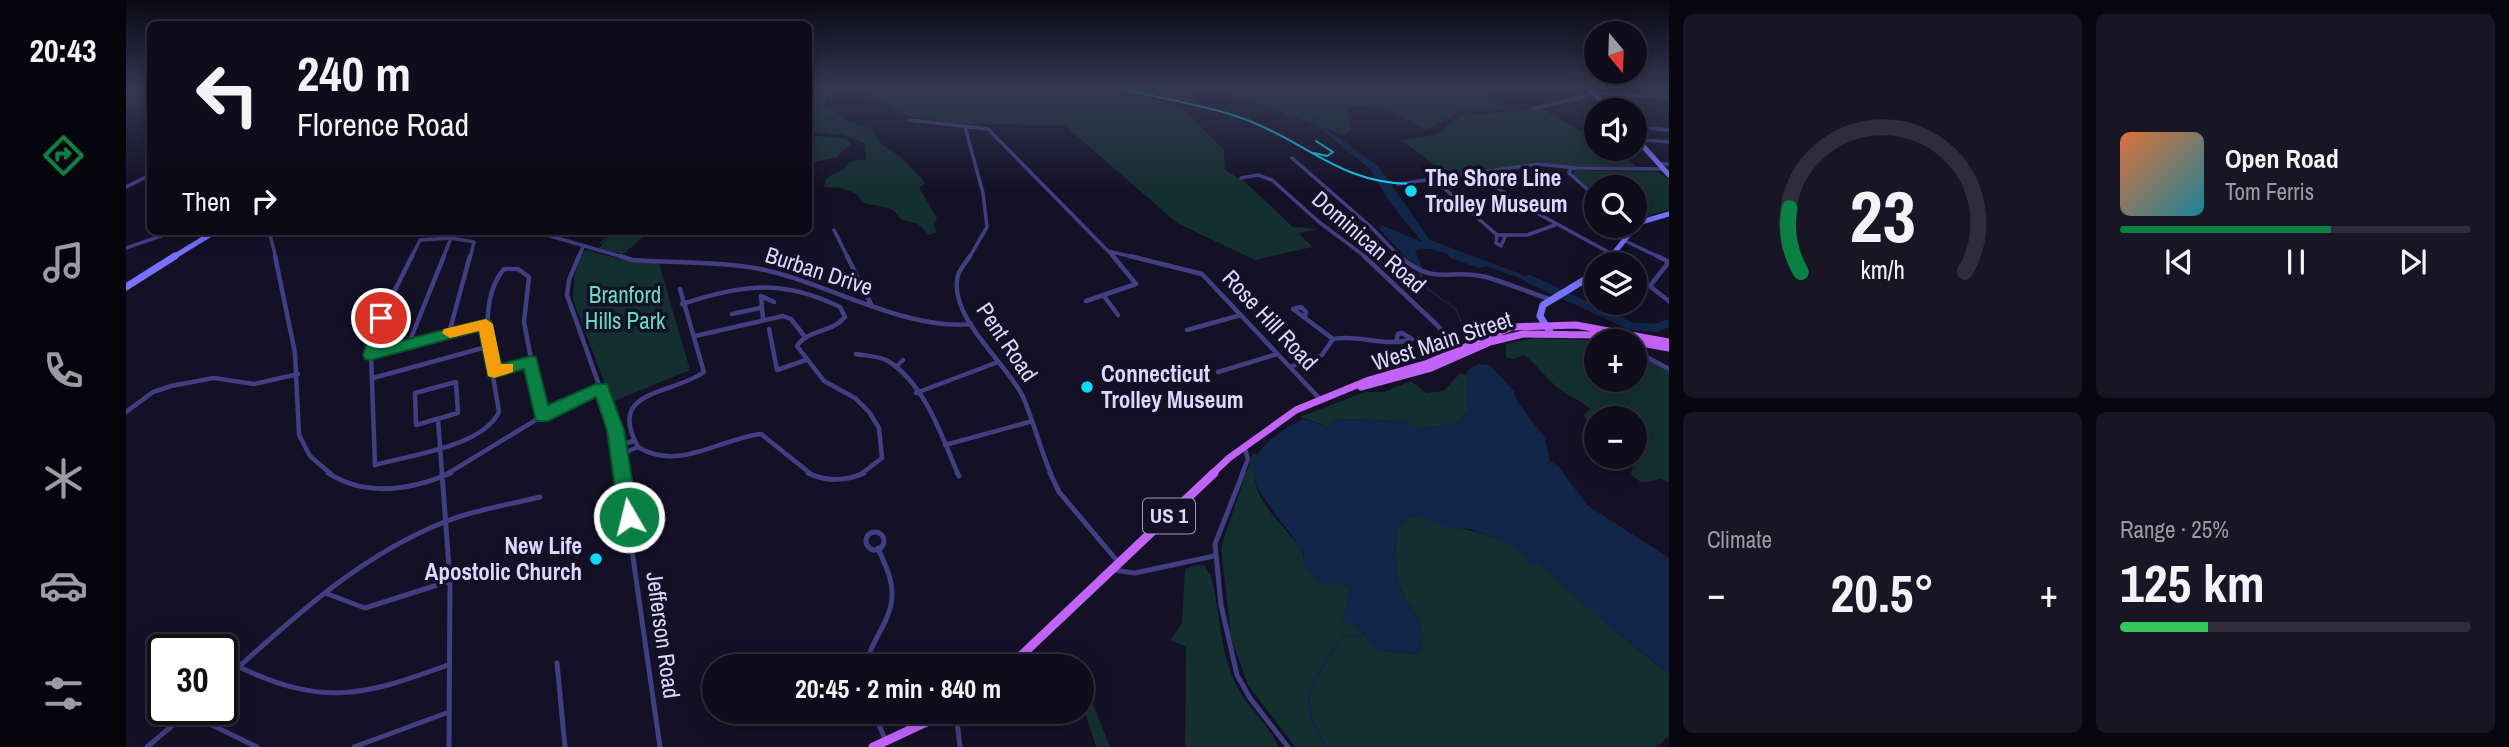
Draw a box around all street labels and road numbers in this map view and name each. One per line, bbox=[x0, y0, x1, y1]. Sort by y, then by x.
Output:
street label: Dominican Road bbox=[1306, 183, 1433, 300]
street label: Burban Drive bbox=[762, 239, 877, 302]
street label: Rose Hill Road bbox=[1216, 263, 1325, 377]
street label: Pent Road bbox=[970, 296, 1045, 387]
street label: West Main Street bbox=[1368, 303, 1516, 378]
road number: US 1 bbox=[1143, 498, 1195, 534]
street label: Jefferson Road bbox=[639, 570, 688, 700]

